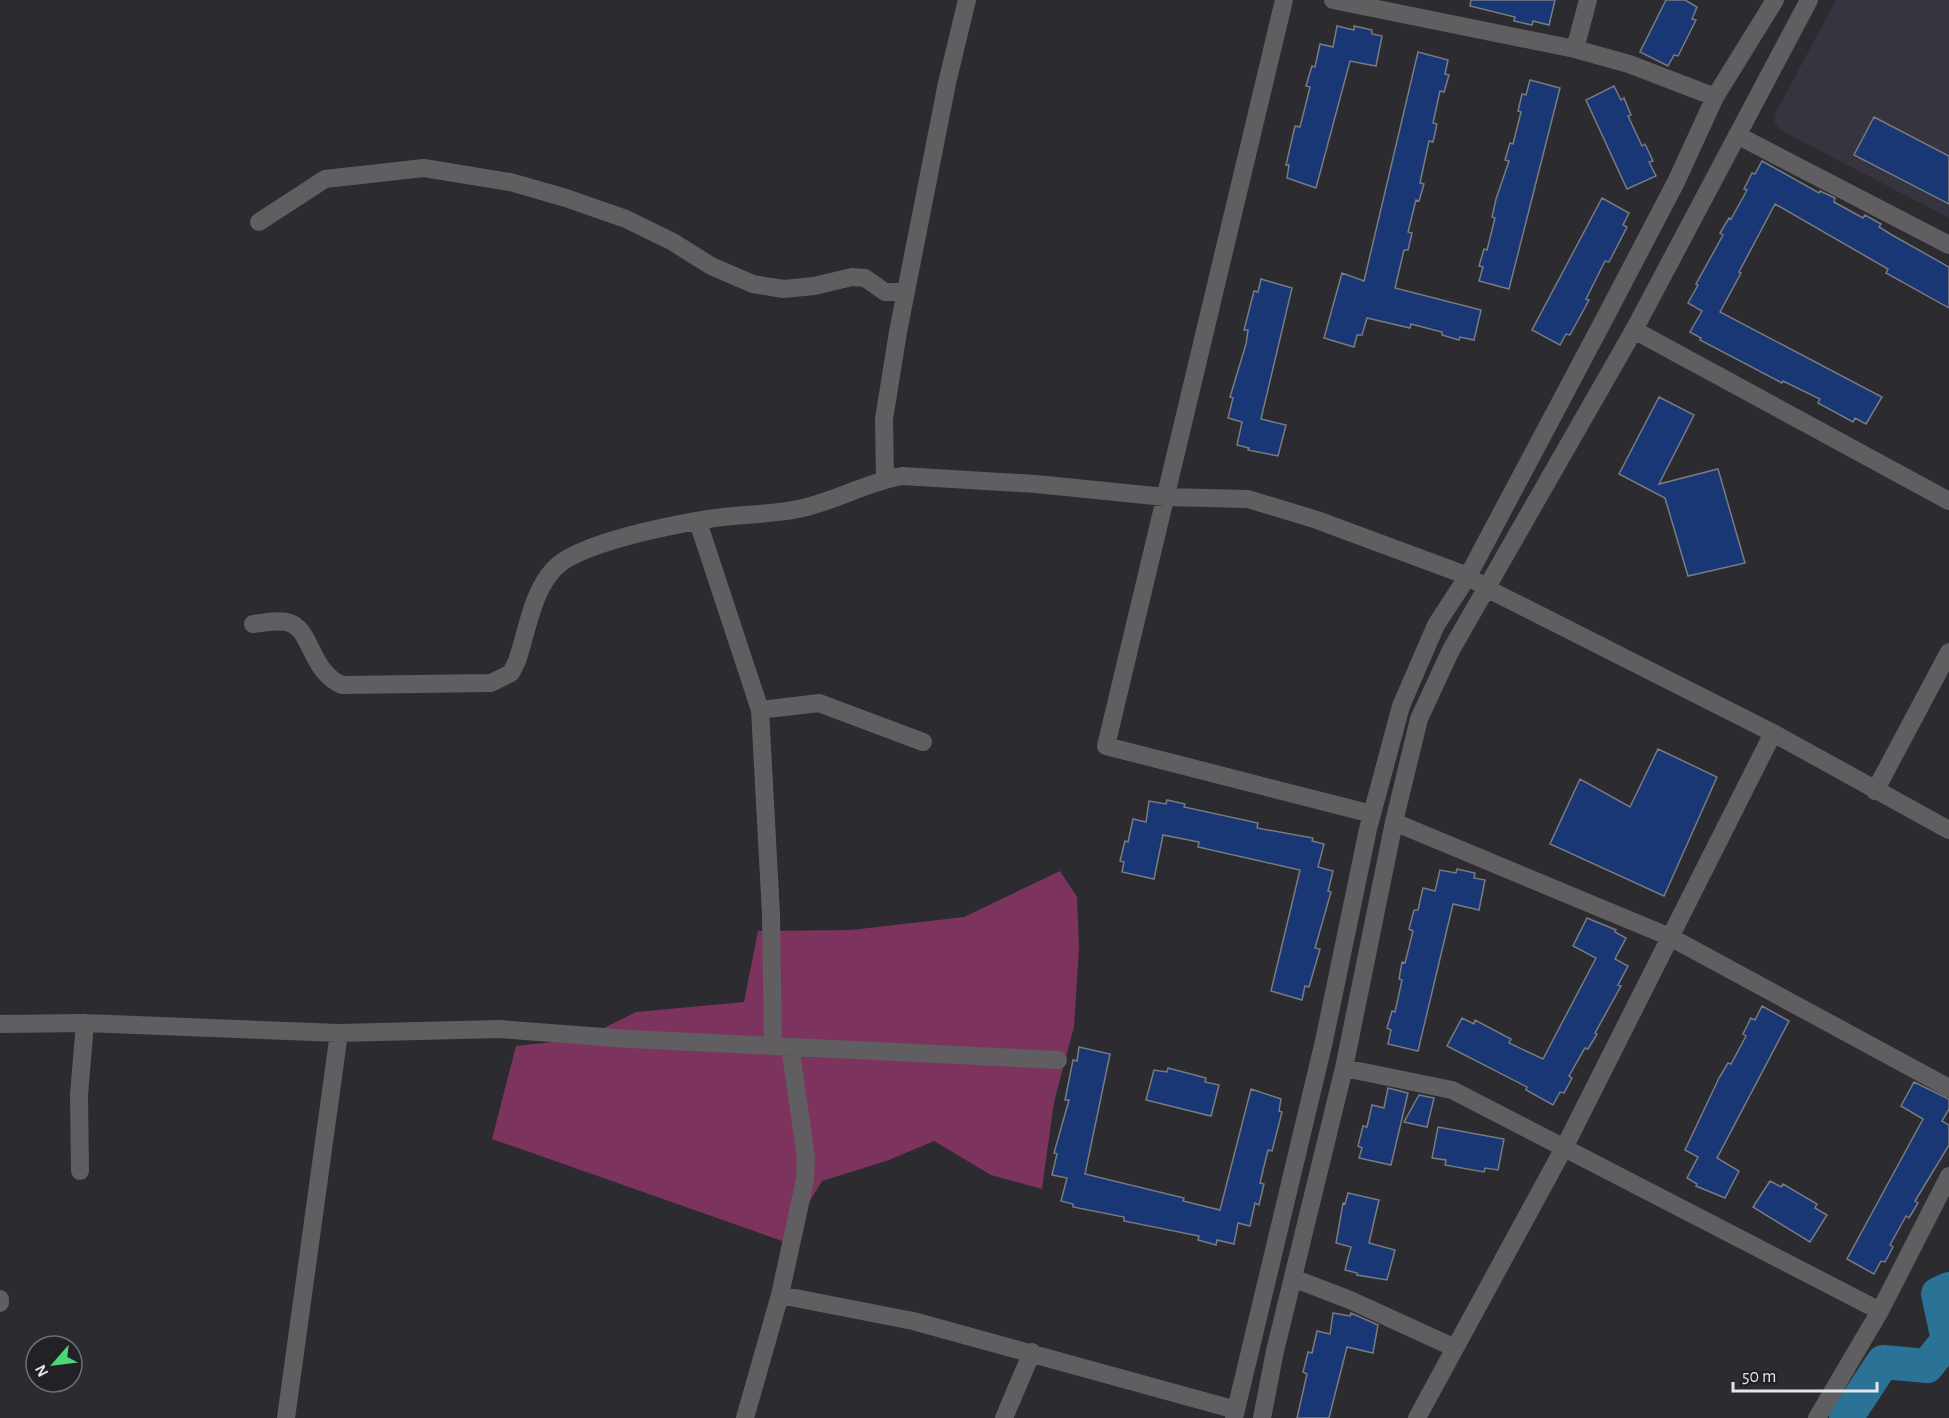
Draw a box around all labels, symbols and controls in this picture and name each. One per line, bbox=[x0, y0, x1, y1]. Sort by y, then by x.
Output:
north arrow bbox=[24, 1334, 84, 1394]
scale bar bbox=[1733, 1355, 1877, 1393]
text: N bbox=[32, 1362, 51, 1379]
text: 50 m bbox=[1742, 1368, 1776, 1386]

